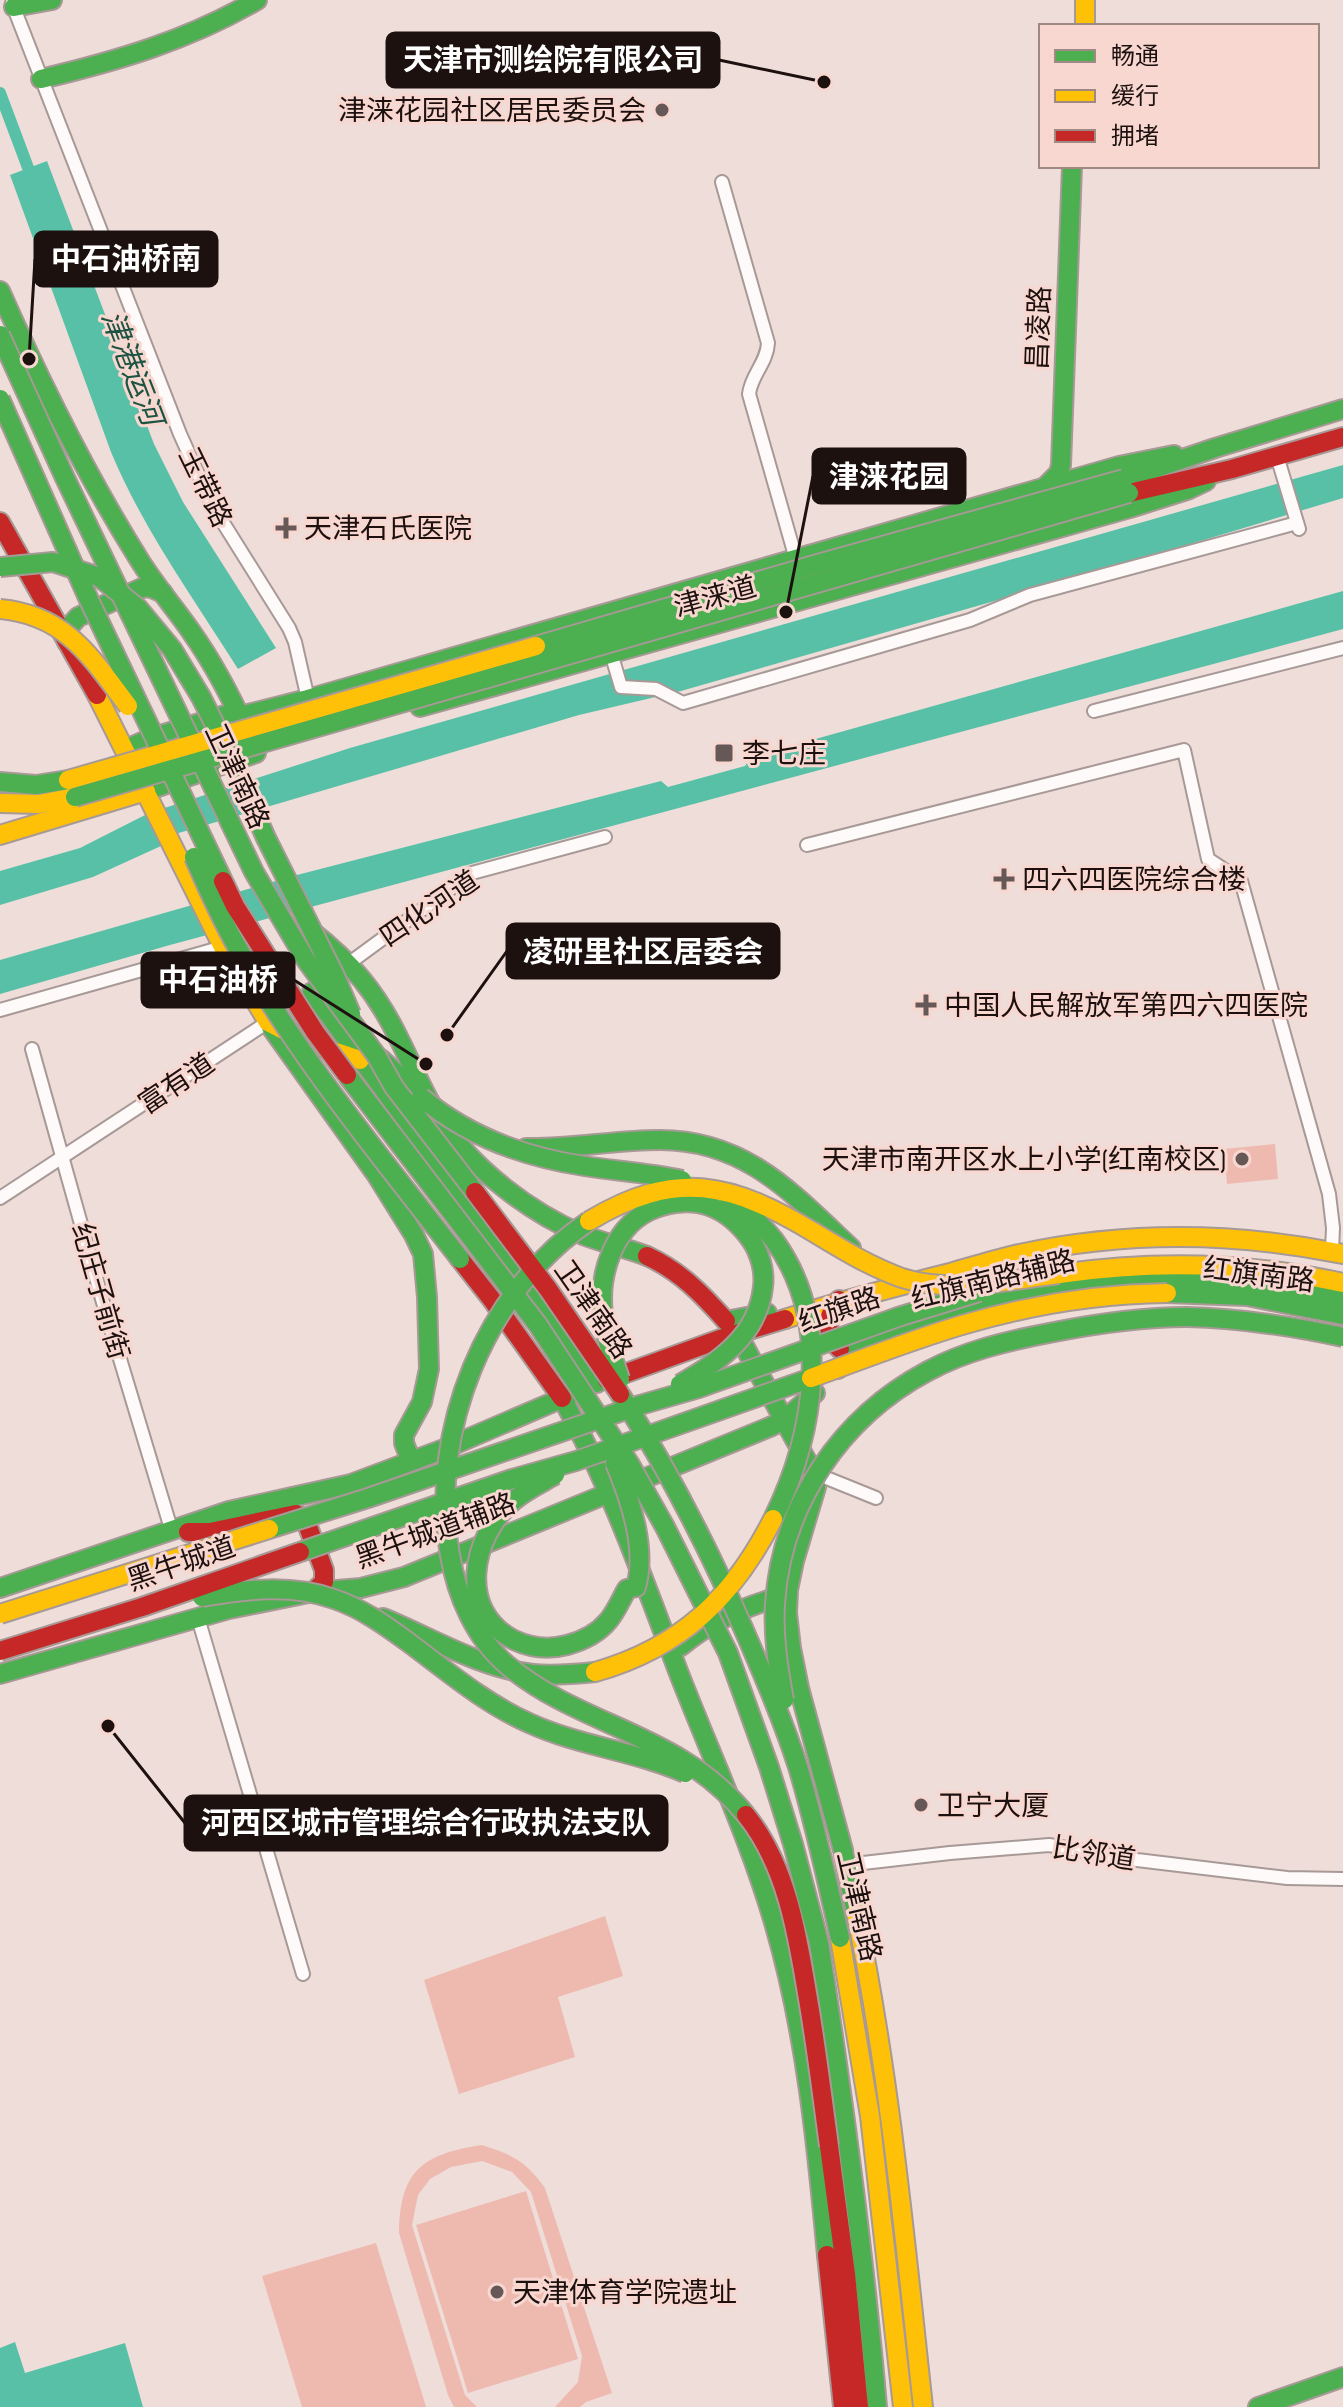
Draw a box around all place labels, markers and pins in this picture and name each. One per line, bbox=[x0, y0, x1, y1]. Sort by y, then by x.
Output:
callout: 天津市测绘院有限公司 bbox=[387, 33, 719, 87]
place label: 津涞花园社区居民委员会 bbox=[338, 95, 646, 128]
marker: 津涞花园社区居民委员会 bbox=[653, 101, 671, 119]
callout: 中石油桥南 bbox=[35, 232, 217, 286]
callout: 津涞花园 bbox=[813, 449, 965, 503]
place label: 天津石氏医院 bbox=[304, 513, 472, 546]
marker: 天津石氏医院 bbox=[275, 517, 297, 539]
place label: 李七庄 bbox=[742, 738, 826, 771]
marker: 李七庄 bbox=[713, 742, 735, 764]
place label: 四六四医院综合楼 bbox=[1022, 864, 1246, 897]
marker: 四六四医院综合楼 bbox=[993, 868, 1015, 890]
callout: 凌研里社区居委会 bbox=[507, 924, 779, 978]
callout: 中石油桥 bbox=[142, 953, 294, 1007]
place label: 中国人民解放军第四六四医院 bbox=[944, 990, 1308, 1023]
marker: 中国人民解放军第四六四医院 bbox=[915, 994, 937, 1016]
place label: 天津市南开区水上小学(红南校区) bbox=[822, 1144, 1226, 1177]
marker: 天津市南开区水上小学(红南校区) bbox=[1233, 1150, 1251, 1168]
place label: 卫宁大厦 bbox=[937, 1790, 1049, 1823]
callout: 河西区城市管理综合行政执法支队 bbox=[185, 1796, 667, 1850]
marker: 卫宁大厦 bbox=[912, 1796, 930, 1814]
place label: 天津体育学院遗址 bbox=[513, 2277, 737, 2310]
marker: 天津体育学院遗址 bbox=[488, 2283, 506, 2301]

